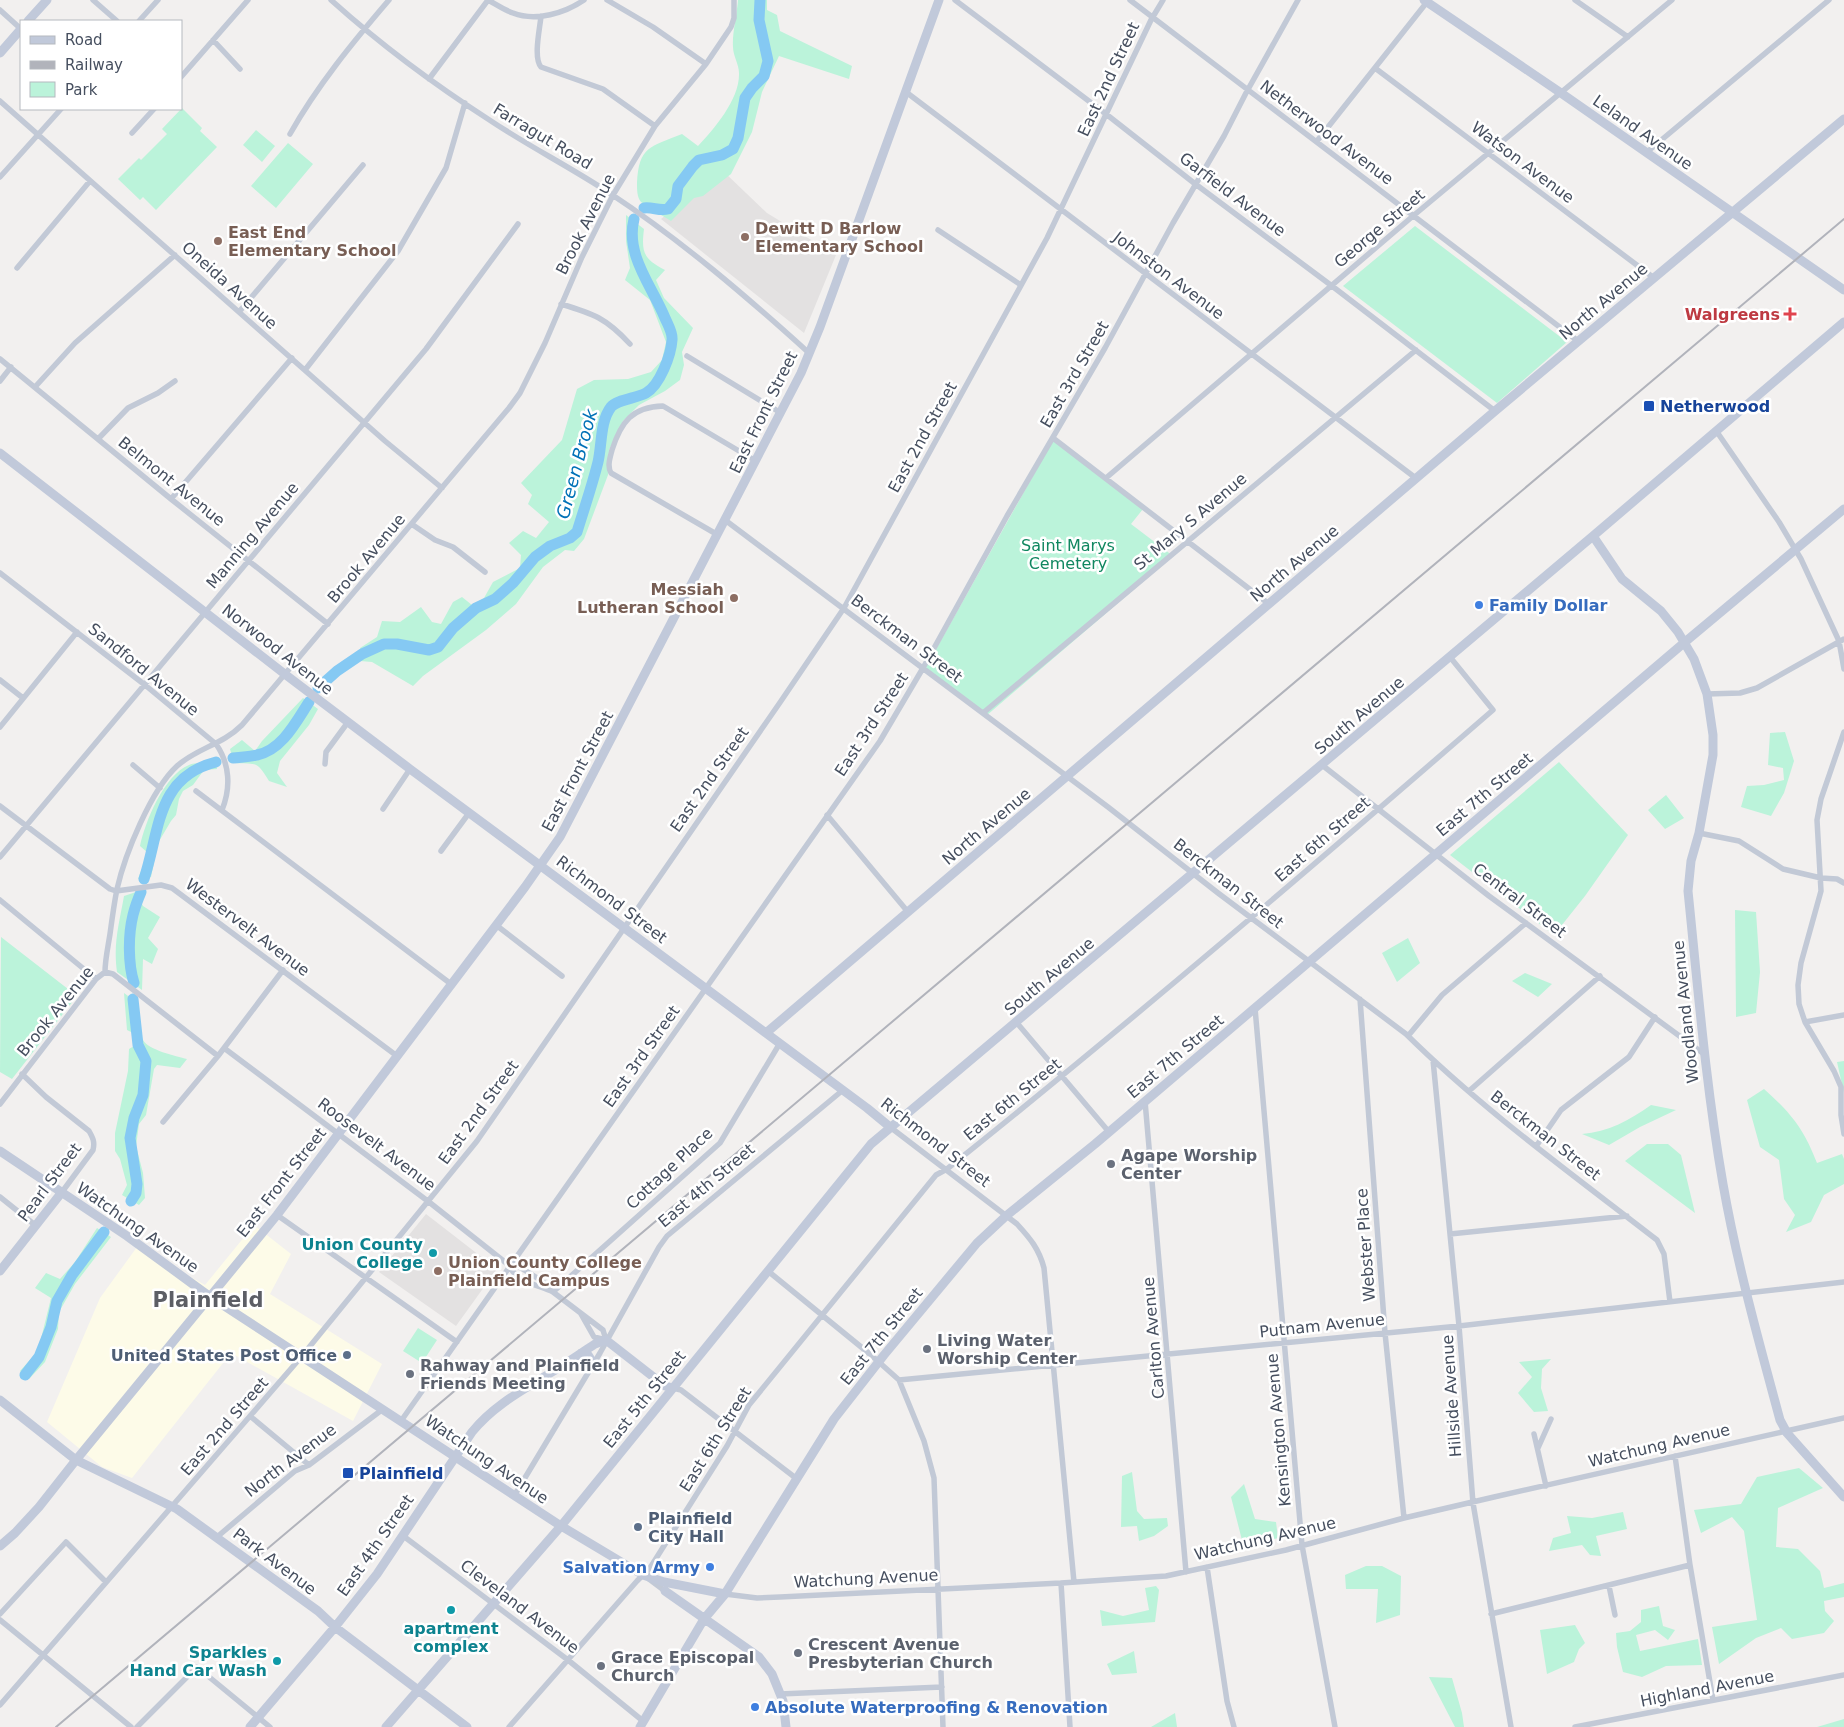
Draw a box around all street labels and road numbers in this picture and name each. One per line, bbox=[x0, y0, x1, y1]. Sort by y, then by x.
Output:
street label: East 2nd Street bbox=[1074, 19, 1143, 139]
street label: Netherwood Avenue bbox=[1256, 76, 1397, 189]
street label: Leland Avenue bbox=[1589, 91, 1696, 174]
street label: Farragut Road bbox=[490, 99, 596, 173]
street label: Watson Avenue bbox=[1468, 118, 1578, 207]
street label: Garfield Avenue bbox=[1176, 148, 1289, 240]
street label: Brook Avenue bbox=[552, 171, 619, 278]
street label: George Street bbox=[1330, 185, 1428, 272]
street label: Johnston Avenue bbox=[1109, 227, 1228, 323]
street label: Oneida Avenue bbox=[178, 238, 281, 333]
street label: North Avenue bbox=[1555, 259, 1651, 344]
street label: East 3rd Street bbox=[1036, 318, 1113, 431]
street label: East Front Street bbox=[726, 348, 801, 477]
street label: East 2nd Street bbox=[884, 378, 961, 496]
street label: Belmont Avenue bbox=[115, 433, 229, 530]
street label: St Mary S Avenue bbox=[1130, 469, 1250, 574]
street label: Manning Avenue bbox=[202, 478, 302, 592]
street label: Brook Avenue bbox=[324, 510, 409, 607]
street label: North Avenue bbox=[1246, 521, 1342, 606]
street label: Berckman Street bbox=[847, 590, 966, 686]
street label: Norwood Avenue bbox=[218, 600, 337, 699]
street label: Sandford Avenue bbox=[85, 619, 203, 720]
street label: East 3rd Street bbox=[831, 669, 912, 780]
street label: South Avenue bbox=[1311, 672, 1408, 758]
street label: East Front Street bbox=[538, 708, 617, 835]
street label: East 2nd Street bbox=[666, 723, 753, 835]
street label: East 7th Street bbox=[1432, 749, 1536, 840]
street label: North Avenue bbox=[938, 784, 1034, 869]
street label: East 6th Street bbox=[1271, 793, 1374, 886]
street label: Berckman Street bbox=[1170, 835, 1287, 932]
street label: Richmond Street bbox=[553, 852, 671, 947]
street label: Central Street bbox=[1469, 859, 1570, 942]
street label: Westervelt Avenue bbox=[182, 875, 313, 980]
street label: South Avenue bbox=[1001, 933, 1098, 1019]
street label: Woodland Avenue bbox=[1669, 939, 1702, 1084]
street label: Brook Avenue bbox=[13, 962, 98, 1060]
street label: East 3rd Street bbox=[599, 1002, 684, 1111]
street label: East 7th Street bbox=[1123, 1011, 1227, 1102]
street label: East 6th Street bbox=[960, 1054, 1065, 1145]
street label: East 2nd Street bbox=[434, 1057, 522, 1168]
street label: Berckman Street bbox=[1487, 1087, 1604, 1184]
street label: Roosevelt Avenue bbox=[314, 1094, 439, 1195]
street label: Richmond Street bbox=[877, 1094, 994, 1191]
street label: East Front Street bbox=[233, 1124, 330, 1241]
street label: Cottage Place bbox=[622, 1124, 716, 1213]
street label: Pearl Street bbox=[14, 1139, 85, 1225]
street label: East 4th Street bbox=[654, 1140, 758, 1231]
street label: Watchung Avenue bbox=[73, 1178, 202, 1277]
street label: Webster Place bbox=[1352, 1188, 1379, 1302]
street label: Carlton Avenue bbox=[1139, 1276, 1168, 1400]
street label: East 7th Street bbox=[836, 1284, 927, 1389]
street label: Putnam Avenue bbox=[1258, 1309, 1386, 1342]
street label: Hillside Avenue bbox=[1438, 1334, 1465, 1458]
street label: East 5th Street bbox=[599, 1347, 690, 1452]
street label: Kensington Avenue bbox=[1262, 1353, 1295, 1507]
street label: East 2nd Street bbox=[177, 1373, 272, 1479]
street label: East 6th Street bbox=[676, 1383, 755, 1495]
street label: Watchung Avenue bbox=[421, 1411, 552, 1508]
street label: North Avenue bbox=[241, 1420, 340, 1501]
street label: Watchung Avenue bbox=[1586, 1420, 1732, 1471]
street label: East 4th Street bbox=[333, 1491, 418, 1600]
street label: Watchung Avenue bbox=[1192, 1513, 1338, 1564]
street label: Park Avenue bbox=[229, 1524, 320, 1599]
street label: Cleveland Avenue bbox=[457, 1556, 583, 1657]
street label: Watchung Avenue bbox=[793, 1565, 939, 1592]
street label: Highland Avenue bbox=[1639, 1666, 1776, 1711]

